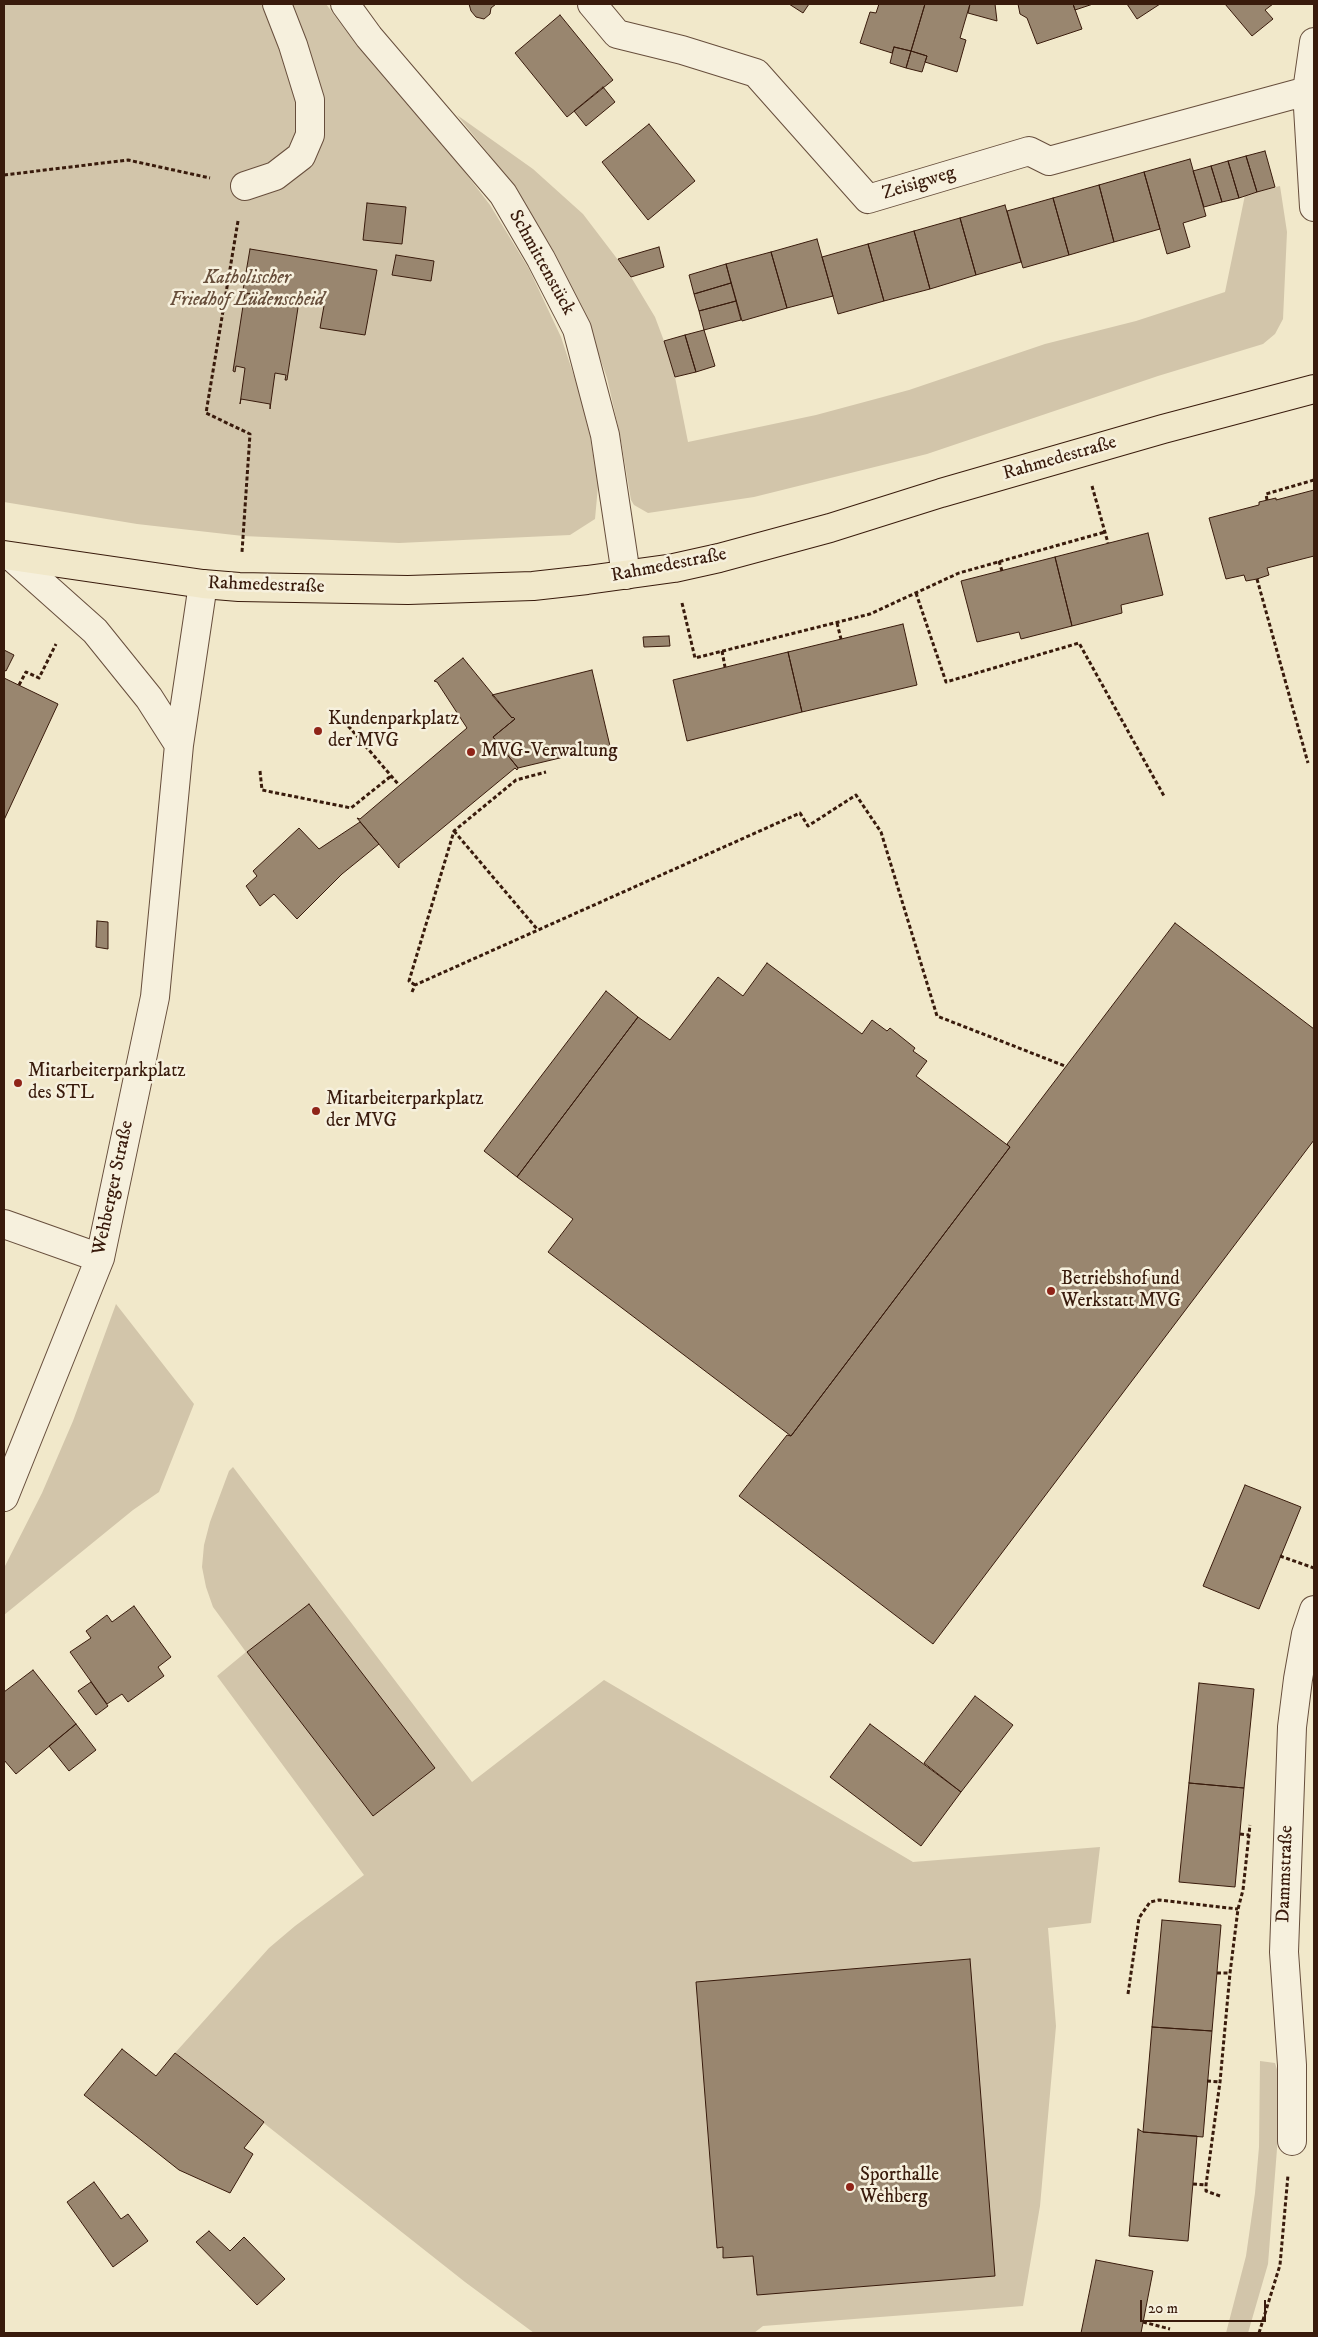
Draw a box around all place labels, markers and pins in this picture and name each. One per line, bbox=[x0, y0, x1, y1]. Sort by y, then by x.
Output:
place label: Kundenparkplatz der MVG bbox=[328, 709, 459, 753]
marker: Kundenparkplatz der MVG bbox=[312, 725, 324, 737]
place label: MVG-Verwaltung bbox=[481, 741, 617, 763]
marker: MVG-Verwaltung bbox=[465, 746, 477, 758]
place label: Mitarbeiterparkplatz des STL bbox=[28, 1061, 185, 1105]
marker: Mitarbeiterparkplatz des STL bbox=[12, 1077, 24, 1089]
place label: Mitarbeiterparkplatz der MVG bbox=[326, 1089, 483, 1133]
marker: Mitarbeiterparkplatz der MVG bbox=[310, 1105, 322, 1117]
place label: Betriebshof und Werkstatt MVG bbox=[1061, 1269, 1181, 1313]
marker: Betriebshof und Werkstatt MVG bbox=[1045, 1285, 1057, 1297]
place label: Sporthalle Wehberg bbox=[860, 2165, 939, 2209]
marker: Sporthalle Wehberg bbox=[844, 2181, 856, 2193]

